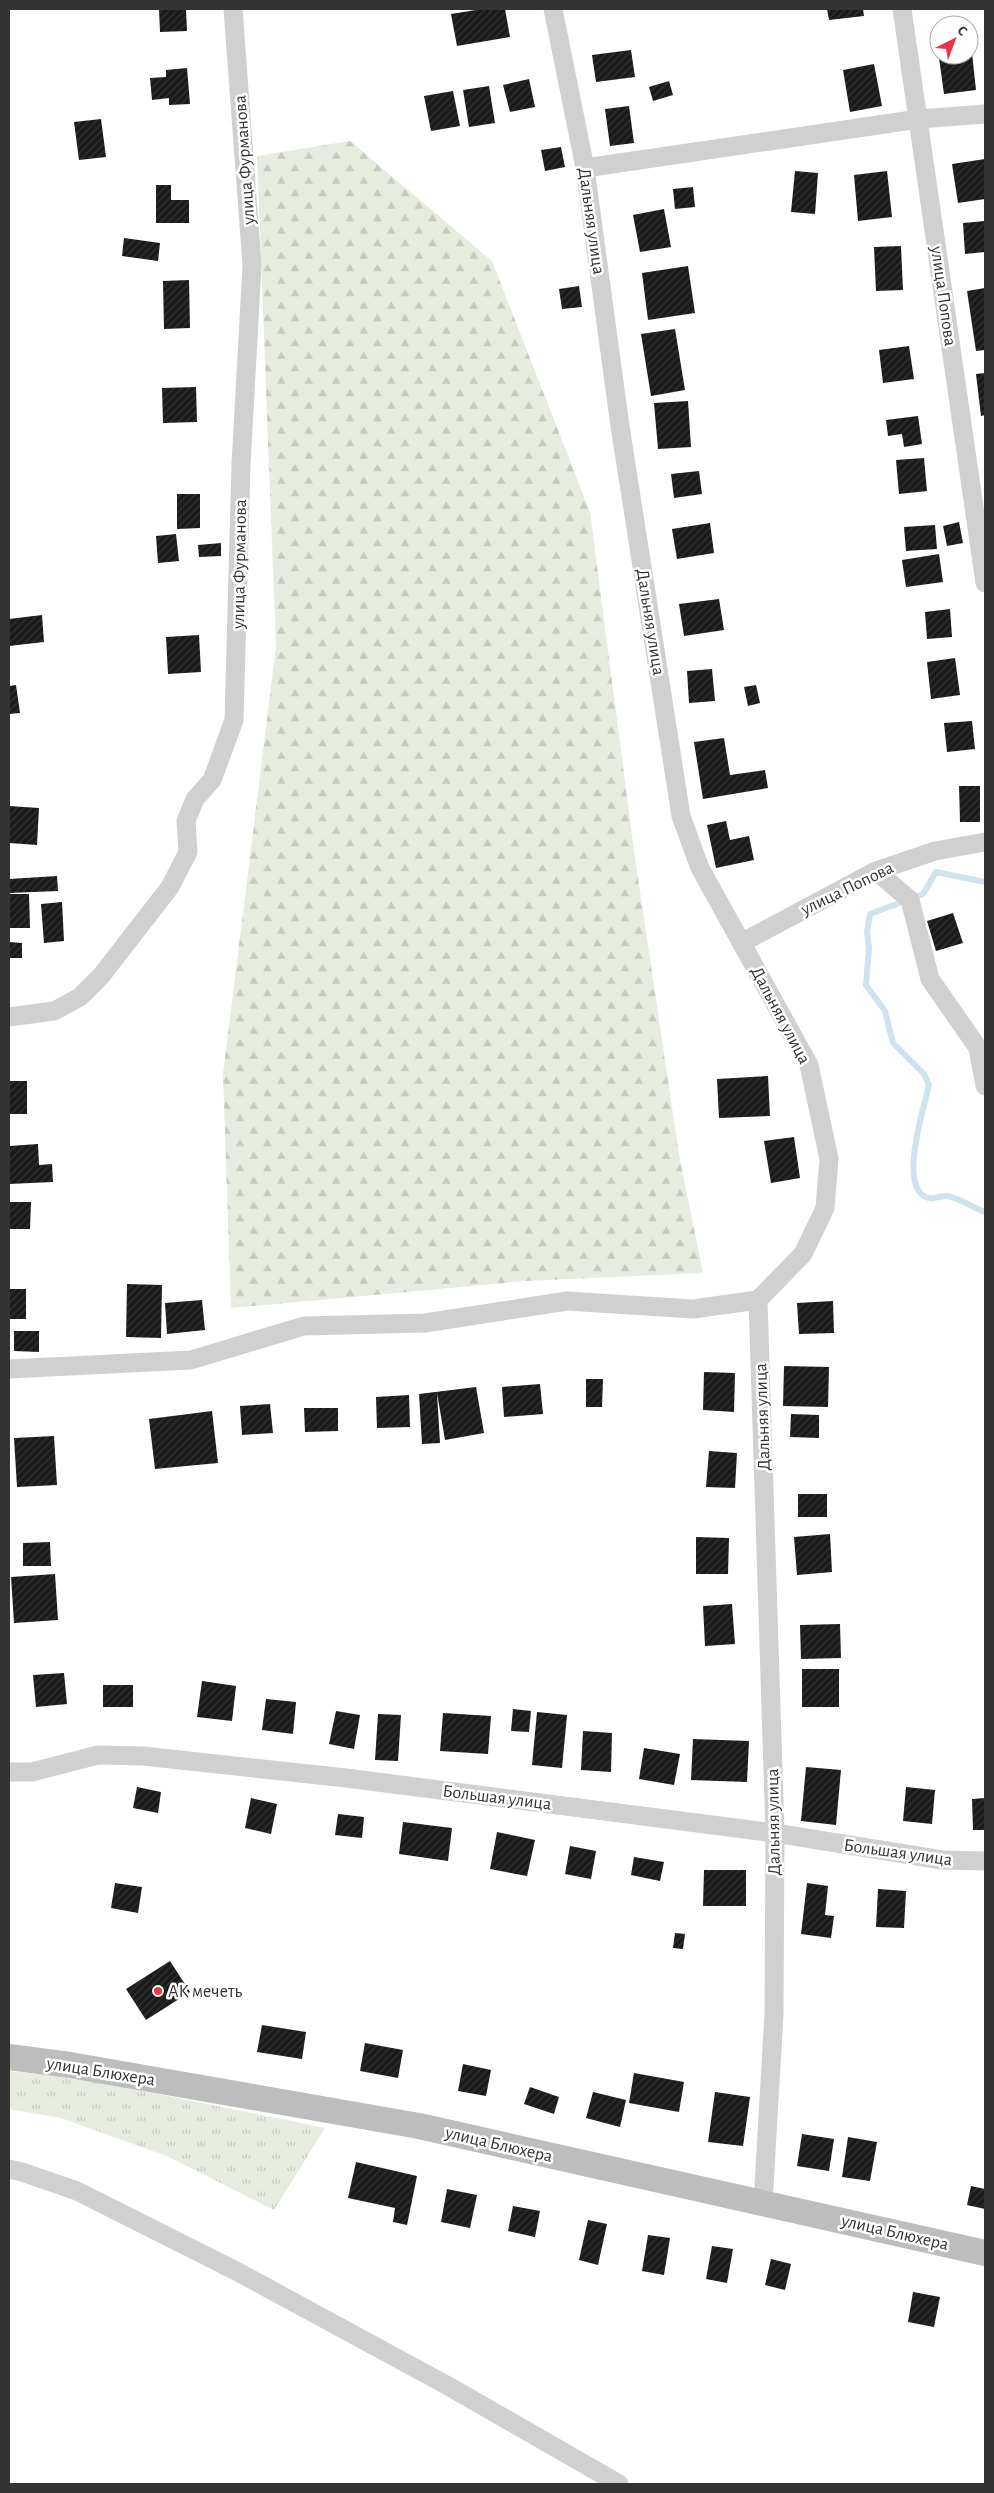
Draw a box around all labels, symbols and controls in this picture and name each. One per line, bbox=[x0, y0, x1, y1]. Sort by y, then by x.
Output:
north arrow bbox=[929, 15, 979, 65]
text: С bbox=[954, 23, 970, 39]
street label: улица Фурманова bbox=[231, 95, 259, 226]
street label: Дальняя улица bbox=[575, 167, 607, 276]
street label: улица Попова bbox=[927, 244, 959, 347]
street label: улица Фурманова bbox=[230, 499, 250, 630]
street label: Дальняя улица bbox=[633, 568, 667, 677]
street label: улица Попова bbox=[797, 859, 897, 919]
street label: Дальняя улица bbox=[747, 964, 813, 1067]
street label: Дальняя улица bbox=[752, 1363, 774, 1471]
street label: Дальняя улица bbox=[764, 1768, 784, 1876]
street label: Большая улица bbox=[441, 1782, 552, 1814]
street label: Большая улица bbox=[842, 1836, 953, 1870]
place label: АК мечеть bbox=[168, 1983, 242, 2001]
marker: АК мечеть bbox=[152, 1985, 164, 1997]
street label: улица Блюхера bbox=[44, 2054, 156, 2089]
street label: улица Блюхера bbox=[443, 2124, 554, 2166]
street label: улица Блюхера bbox=[839, 2212, 950, 2254]

